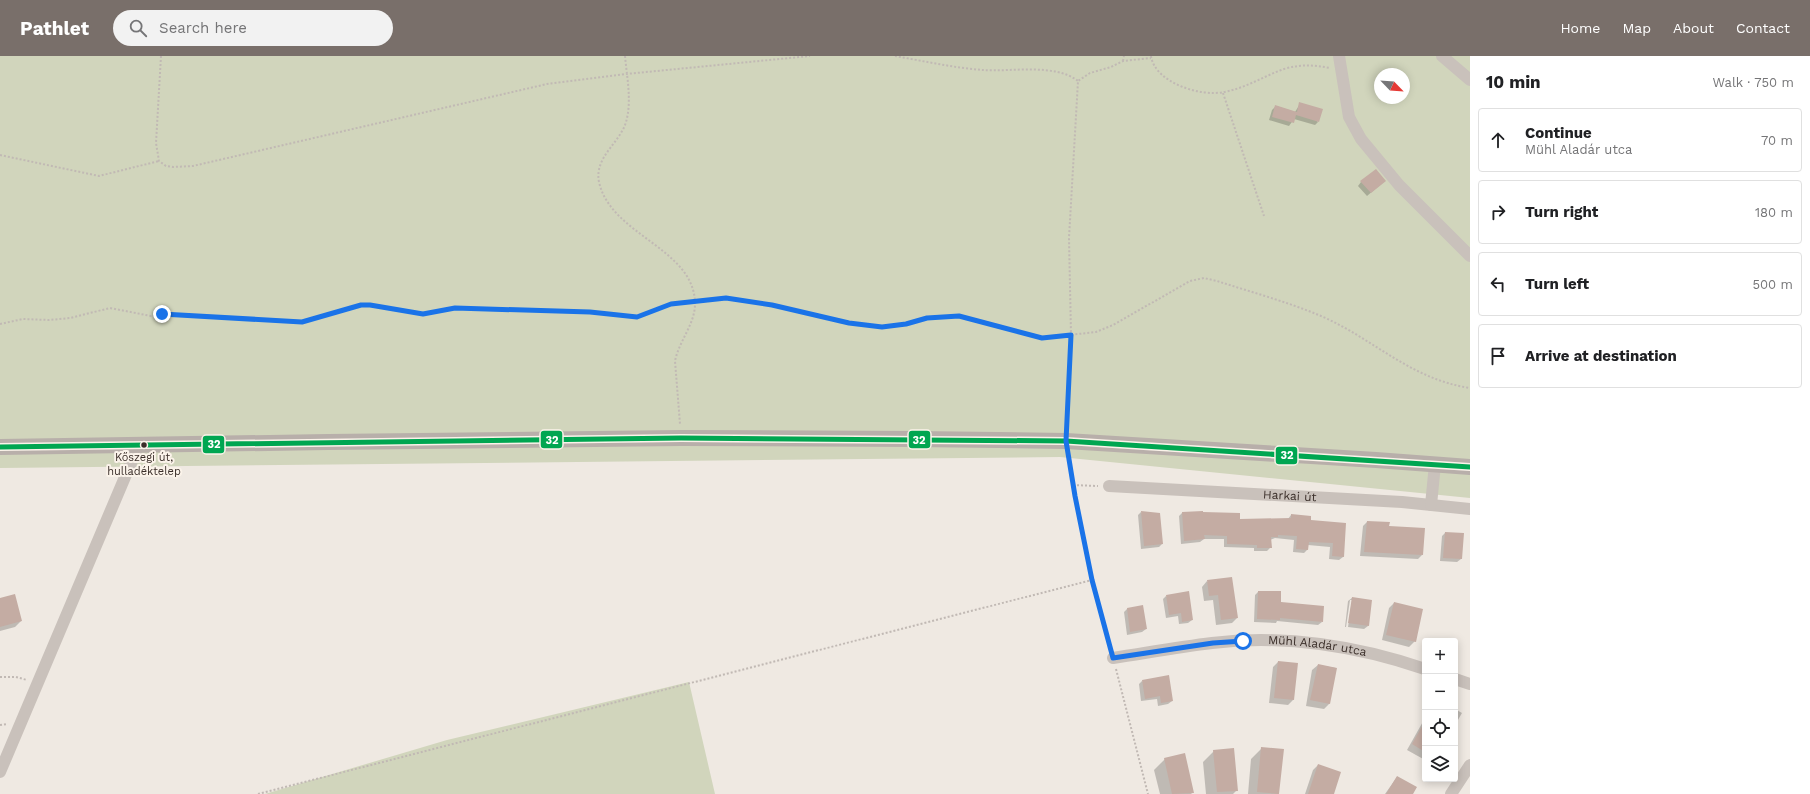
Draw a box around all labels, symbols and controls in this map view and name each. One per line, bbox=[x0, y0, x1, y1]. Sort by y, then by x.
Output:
search box bbox=[113, 10, 393, 46]
text: Pathlet bbox=[20, 17, 89, 40]
icon: search bbox=[127, 17, 149, 39]
text: Search here bbox=[159, 19, 247, 37]
text: Home bbox=[1560, 20, 1600, 36]
text: Map bbox=[1622, 20, 1651, 36]
text: About bbox=[1673, 20, 1714, 36]
text: Contact bbox=[1736, 20, 1790, 36]
north arrow bbox=[1374, 68, 1410, 104]
text: 10 min bbox=[1486, 72, 1541, 92]
text: Walk · 750 m bbox=[1713, 75, 1794, 90]
text: Continue bbox=[1525, 124, 1592, 142]
icon: ahead bbox=[1487, 129, 1509, 151]
text: 70 m bbox=[1761, 133, 1793, 148]
text: Mühl Aladár utca bbox=[1525, 142, 1632, 157]
icon: right bbox=[1487, 201, 1509, 223]
text: Turn right bbox=[1525, 203, 1598, 221]
text: 180 m bbox=[1755, 205, 1793, 220]
icon: left bbox=[1487, 273, 1509, 295]
text: Turn left bbox=[1525, 275, 1589, 293]
text: 500 m bbox=[1752, 277, 1793, 292]
route end bbox=[153, 305, 171, 323]
icon: arrive bbox=[1487, 345, 1509, 367]
text: Arrive at destination bbox=[1525, 347, 1677, 365]
line badge: 32 bbox=[540, 430, 563, 449]
line badge: 32 bbox=[908, 430, 931, 449]
text: 32 bbox=[545, 434, 559, 447]
text: 32 bbox=[912, 434, 926, 447]
line badge: 32 bbox=[202, 435, 225, 454]
text: 32 bbox=[207, 438, 221, 451]
marker: Kőszegi út, hulladéktelep bbox=[139, 440, 149, 450]
line badge: 32 bbox=[1275, 446, 1298, 465]
text: 32 bbox=[1280, 449, 1294, 462]
place label: Kőszegi út, hulladéktelep bbox=[107, 451, 181, 478]
street label: Harkai út bbox=[1263, 487, 1317, 504]
route start bbox=[1234, 632, 1252, 650]
street label: Mühl Aladár utca bbox=[1268, 633, 1368, 659]
map controls bbox=[1422, 638, 1458, 782]
button: + bbox=[1422, 638, 1458, 674]
button: − bbox=[1422, 674, 1458, 710]
button: locate bbox=[1422, 710, 1458, 746]
button: layers bbox=[1422, 746, 1458, 782]

